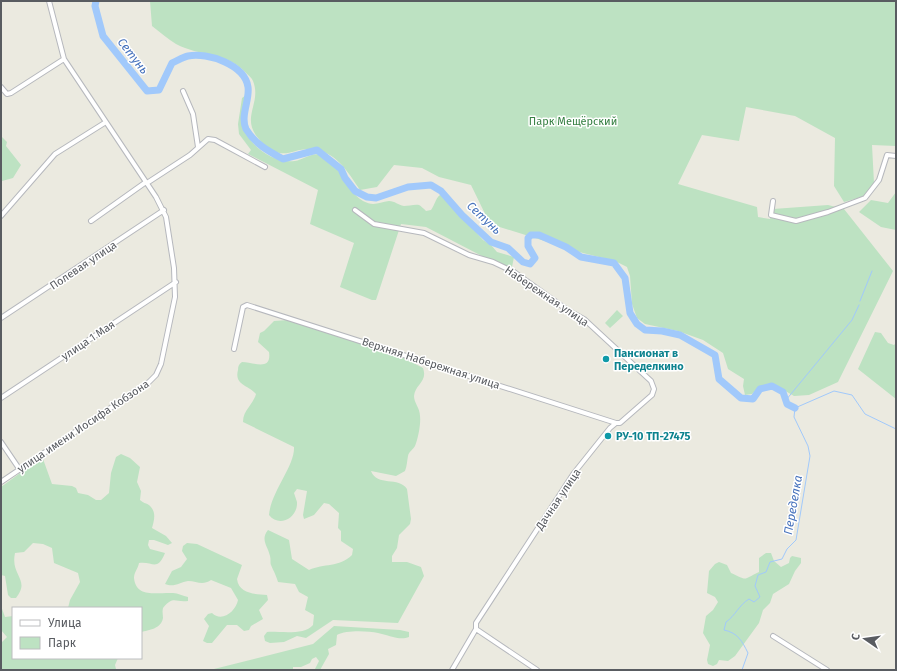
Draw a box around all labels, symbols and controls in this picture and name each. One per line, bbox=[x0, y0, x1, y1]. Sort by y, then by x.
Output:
water label: Сетунь bbox=[115, 35, 151, 77]
park label: Парк Мещёрский bbox=[529, 115, 617, 128]
water label: Сетунь bbox=[464, 199, 504, 237]
street label: Полевая улица bbox=[47, 238, 119, 293]
street label: Набережная улица bbox=[502, 264, 591, 329]
street label: улица 1 Мая bbox=[59, 318, 118, 363]
street label: Верхняя Набережная улица bbox=[360, 335, 501, 392]
place label: Пансионат в Переделкино bbox=[614, 347, 684, 373]
marker: Пансионат в Переделкино bbox=[601, 354, 611, 364]
street label: улица имени Иосифа Кобзона bbox=[15, 377, 152, 476]
place label: РУ-10 ТП-27475 bbox=[616, 430, 691, 443]
marker: РУ-10 ТП-27475 bbox=[603, 431, 613, 441]
street label: Дачная улица bbox=[533, 466, 584, 533]
water label: Переделка bbox=[781, 474, 805, 536]
legend bbox=[12, 607, 142, 659]
text: Улица bbox=[48, 616, 82, 630]
north arrow bbox=[845, 619, 885, 659]
text: С bbox=[849, 632, 863, 641]
text: Парк bbox=[48, 636, 77, 650]

